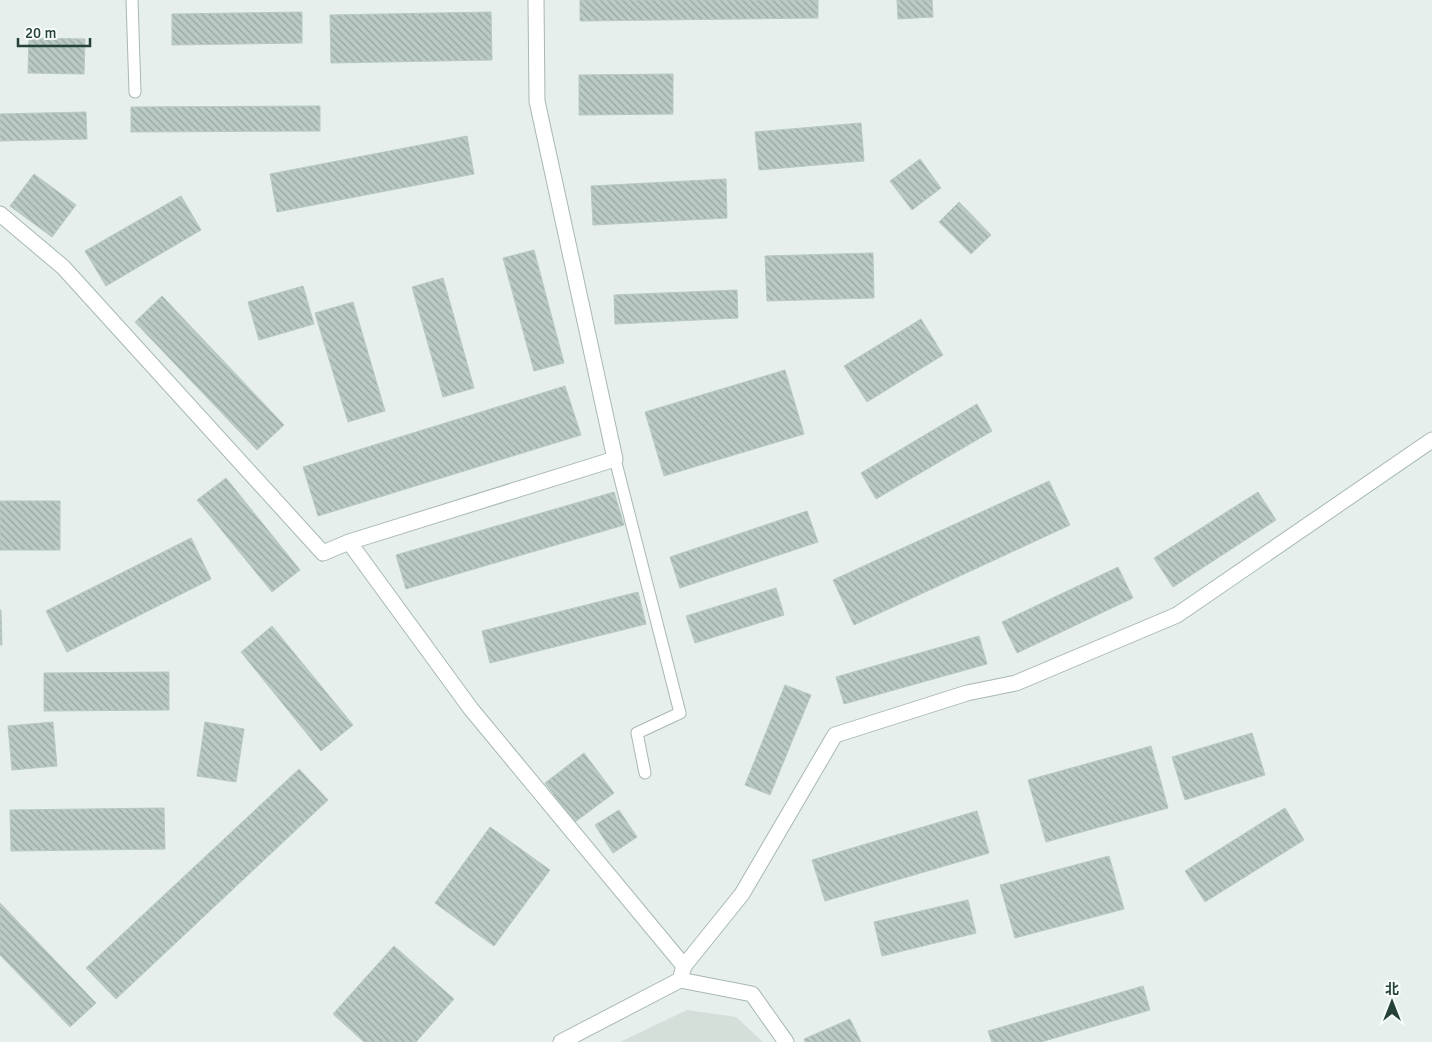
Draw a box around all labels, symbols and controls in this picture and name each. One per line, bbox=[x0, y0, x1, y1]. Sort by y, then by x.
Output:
scale bar bbox=[18, 15, 90, 47]
text: 20 m bbox=[25, 24, 56, 42]
north arrow bbox=[1367, 977, 1417, 1027]
text: 北 bbox=[1385, 981, 1399, 998]

